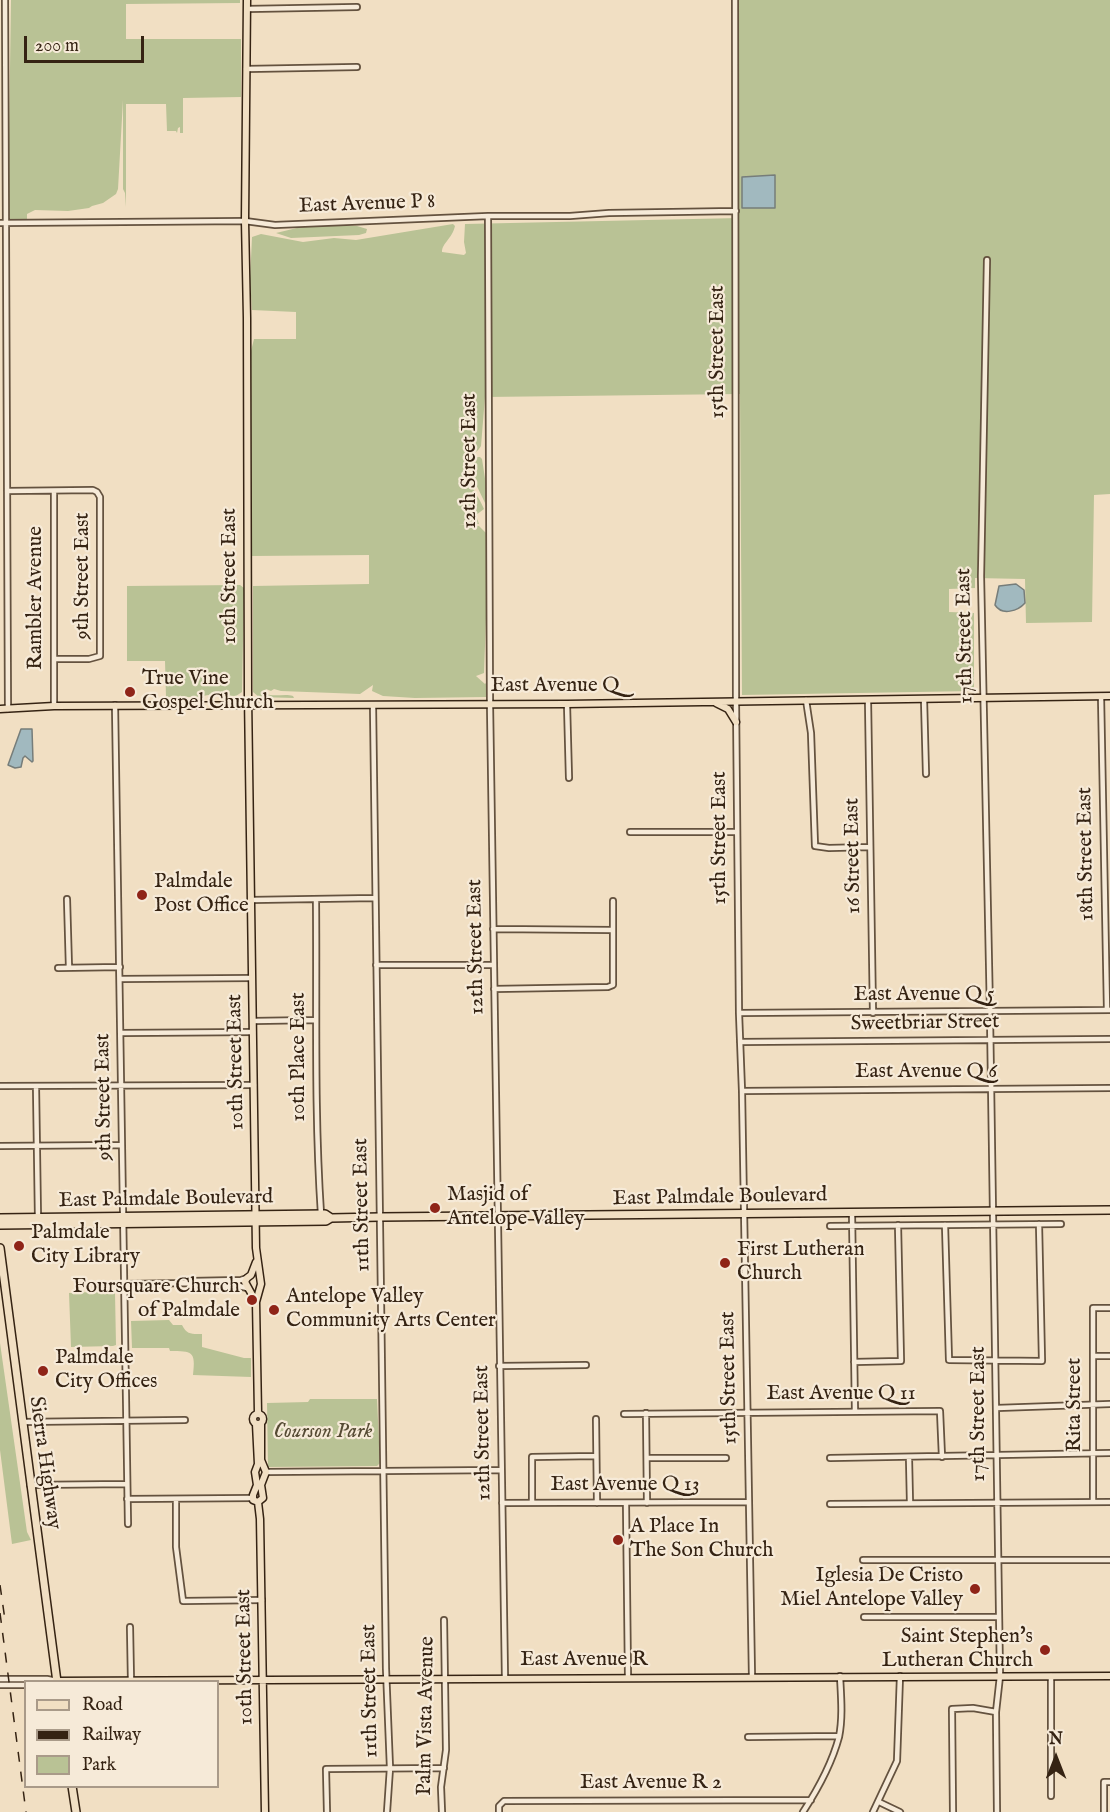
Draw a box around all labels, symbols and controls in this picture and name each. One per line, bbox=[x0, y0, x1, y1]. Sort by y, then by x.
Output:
scale bar bbox=[27, 24, 147, 62]
text: 200 m bbox=[35, 35, 79, 58]
street label: East Avenue P 8 bbox=[298, 190, 436, 220]
street label: 15th Street East bbox=[706, 285, 732, 419]
street label: 12th Street East bbox=[458, 393, 484, 529]
street label: 10th Street East bbox=[218, 508, 244, 644]
street label: 9th Street East bbox=[71, 512, 97, 640]
street label: Rambler Avenue bbox=[24, 526, 50, 670]
street label: 17th Street East bbox=[952, 568, 980, 704]
place label: True Vine Gospel Church bbox=[142, 667, 274, 717]
street label: East Avenue Q bbox=[491, 674, 619, 700]
marker: True Vine Gospel Church bbox=[123, 685, 137, 699]
street label: 15th Street East bbox=[708, 771, 734, 905]
street label: 18th Street East bbox=[1073, 787, 1101, 921]
street label: 16 Street East bbox=[840, 798, 868, 914]
place label: Palmdale Post Office bbox=[154, 870, 249, 920]
street label: 12th Street East bbox=[463, 879, 491, 1015]
marker: Palmdale Post Office bbox=[135, 888, 149, 902]
street label: East Avenue Q 5 bbox=[854, 983, 994, 1009]
street label: 10th Place East bbox=[287, 992, 313, 1122]
street label: 10th Street East bbox=[223, 994, 251, 1130]
street label: Sweetbriar Street bbox=[850, 1010, 1000, 1038]
street label: 9th Street East bbox=[91, 1033, 119, 1161]
street label: East Avenue Q 6 bbox=[855, 1060, 997, 1086]
street label: 11th Street East bbox=[349, 1138, 377, 1272]
place label: Masjid of Antelope Valley bbox=[447, 1183, 585, 1233]
street label: East Palmdale Boulevard bbox=[613, 1184, 827, 1212]
street label: East Palmdale Boulevard bbox=[59, 1186, 273, 1214]
marker: Masjid of Antelope Valley bbox=[428, 1201, 442, 1215]
place label: Palmdale City Library bbox=[31, 1221, 140, 1271]
place label: First Lutheran Church bbox=[737, 1238, 865, 1288]
marker: Palmdale City Library bbox=[12, 1239, 26, 1253]
marker: First Lutheran Church bbox=[718, 1256, 732, 1270]
place label: Foursquare Church of Palmdale bbox=[73, 1275, 240, 1325]
place label: Antelope Valley Community Arts Center bbox=[286, 1285, 496, 1335]
marker: Foursquare Church of Palmdale bbox=[245, 1293, 259, 1307]
marker: Antelope Valley Community Arts Center bbox=[267, 1303, 281, 1317]
street label: 15th Street East bbox=[716, 1311, 744, 1445]
place label: Palmdale City Offices bbox=[55, 1346, 157, 1396]
street label: 17th Street East bbox=[967, 1346, 993, 1482]
street label: Rita Street bbox=[1063, 1358, 1089, 1452]
marker: Palmdale City Offices bbox=[36, 1364, 50, 1378]
street label: 12th Street East bbox=[470, 1365, 498, 1501]
street label: East Avenue Q 11 bbox=[767, 1382, 915, 1408]
street label: Sierra Highway bbox=[22, 1395, 66, 1531]
park label: Courson Park bbox=[274, 1420, 372, 1446]
street label: East Avenue Q 13 bbox=[550, 1473, 700, 1499]
place label: A Place In The Son Church bbox=[630, 1515, 773, 1565]
marker: A Place In The Son Church bbox=[611, 1533, 625, 1547]
place label: Iglesia De Cristo Miel Antelope Valley bbox=[780, 1564, 963, 1614]
marker: Iglesia De Cristo Miel Antelope Valley bbox=[968, 1582, 982, 1596]
street label: 10th Street East bbox=[232, 1589, 260, 1725]
street label: 11th Street East bbox=[357, 1624, 385, 1758]
place label: Saint Stephen's Lutheran Church bbox=[882, 1625, 1033, 1675]
street label: Palm Vista Avenue bbox=[413, 1636, 441, 1796]
marker: Saint Stephen's Lutheran Church bbox=[1038, 1643, 1052, 1657]
street label: East Avenue R bbox=[520, 1648, 648, 1674]
legend bbox=[24, 1680, 219, 1788]
text: Road bbox=[82, 1694, 123, 1717]
text: Railway bbox=[82, 1724, 141, 1747]
north arrow bbox=[1026, 1728, 1086, 1788]
text: N bbox=[1049, 1730, 1063, 1750]
text: Park bbox=[82, 1754, 116, 1777]
street label: East Avenue R 2 bbox=[580, 1771, 722, 1797]

